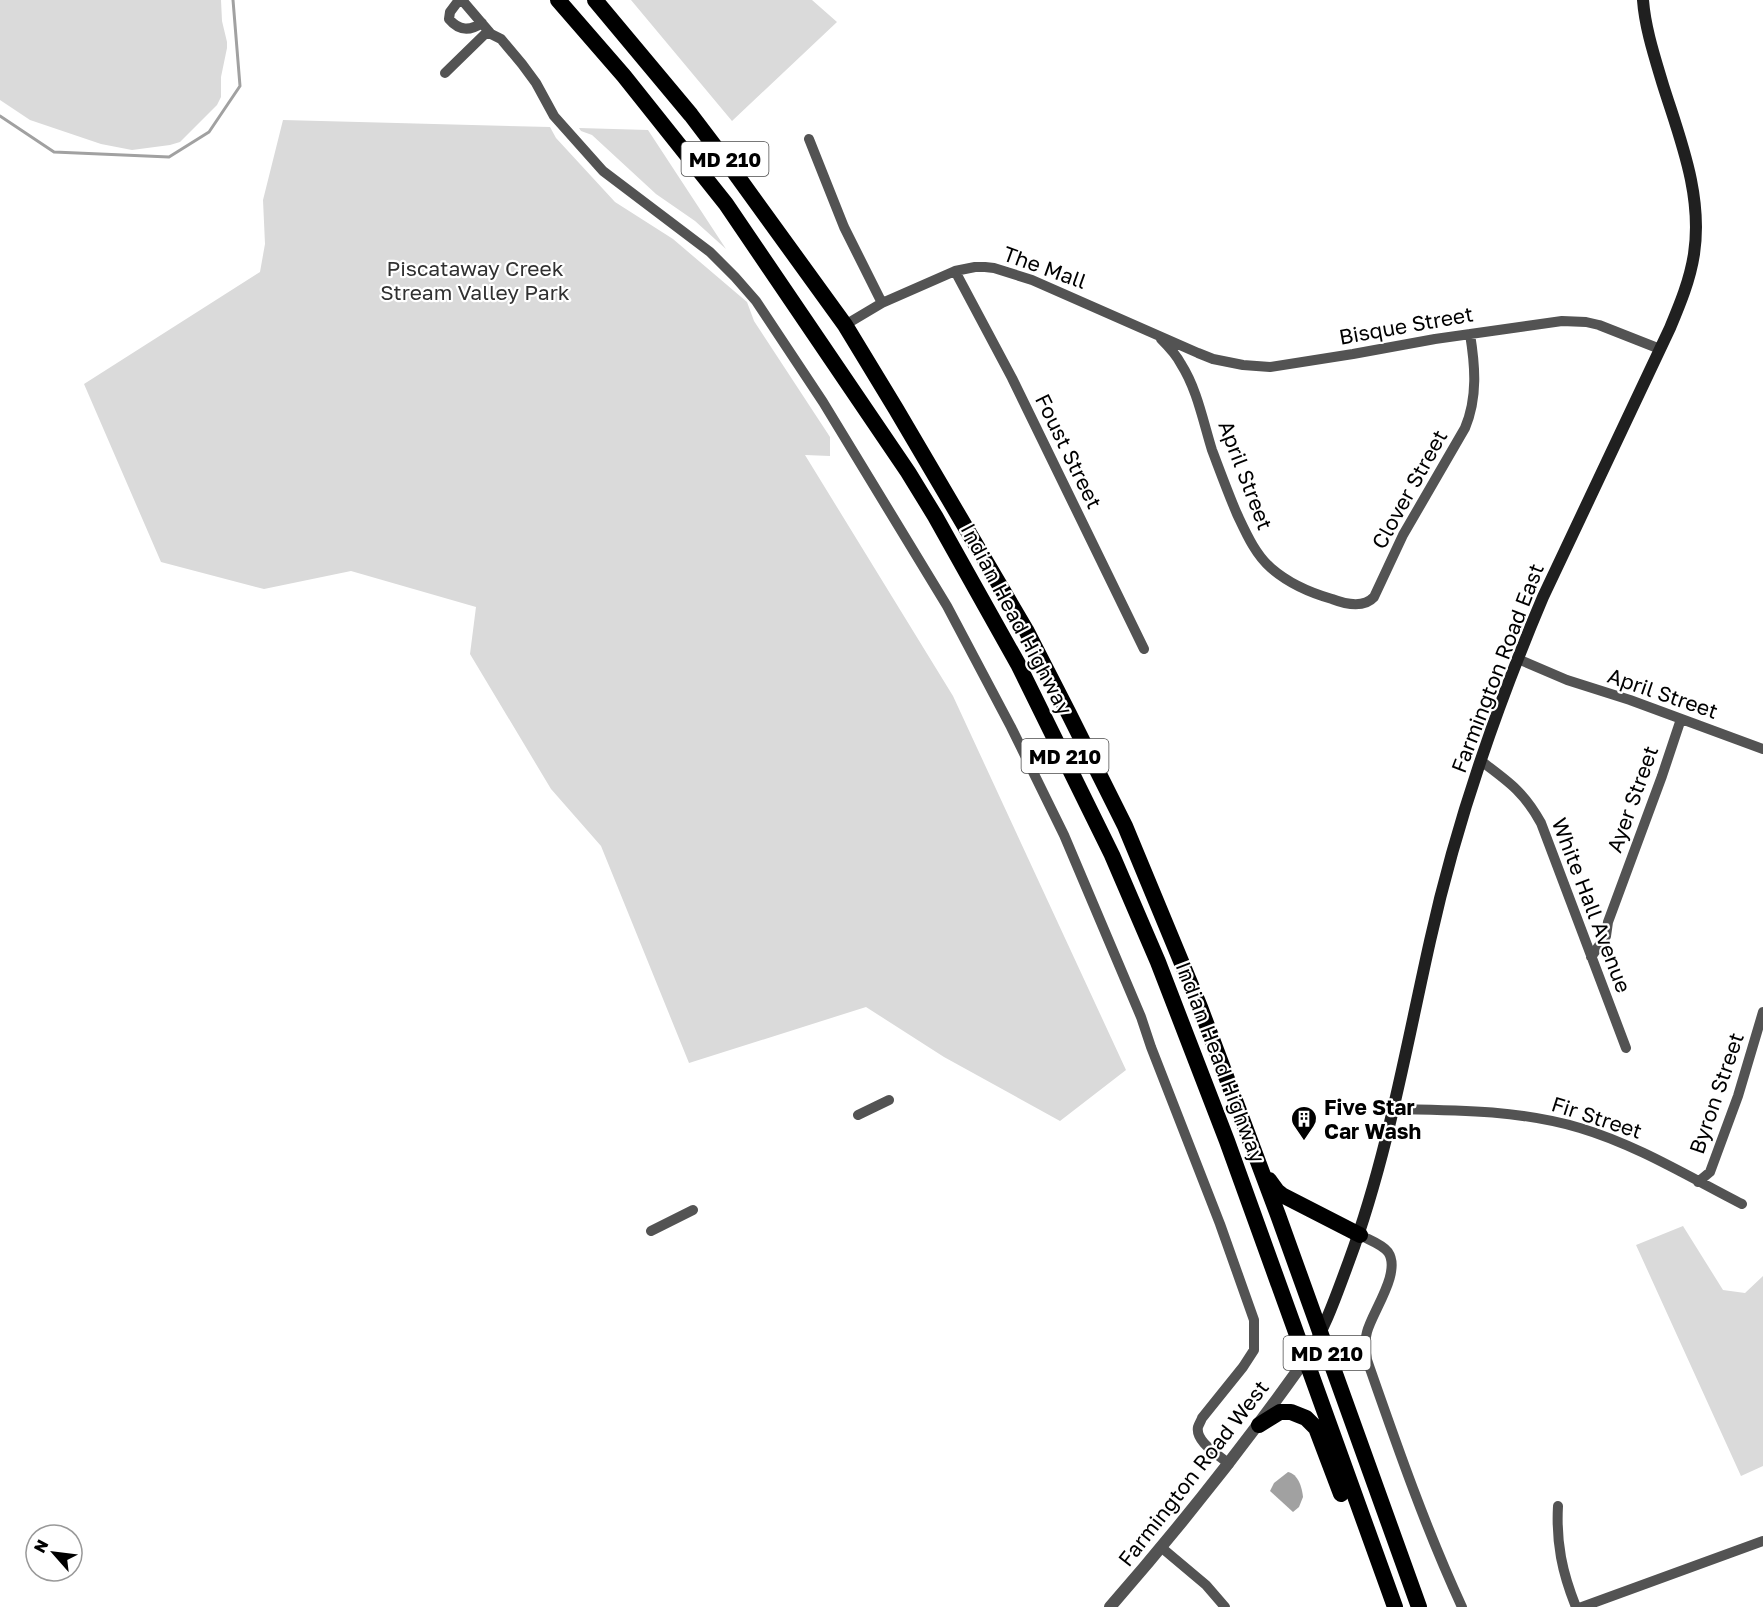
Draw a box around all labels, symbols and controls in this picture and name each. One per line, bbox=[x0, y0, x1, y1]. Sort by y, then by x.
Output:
road number: MD 210 bbox=[682, 142, 768, 176]
street label: The Mall bbox=[1000, 240, 1090, 294]
park label: Piscataway Creek Stream Valley Park bbox=[380, 255, 570, 305]
street label: Bisque Street bbox=[1337, 300, 1475, 350]
street label: Foust Street bbox=[1030, 389, 1108, 513]
street label: April Street bbox=[1213, 417, 1279, 533]
street label: Clover Street bbox=[1366, 425, 1452, 553]
street label: Indian Head Highway bbox=[955, 519, 1079, 719]
street label: Farmington Road East bbox=[1445, 560, 1549, 776]
street label: April Street bbox=[1604, 662, 1722, 724]
road number: MD 210 bbox=[1022, 739, 1108, 773]
street label: Ayer Street bbox=[1601, 742, 1663, 856]
street label: White Hall Avenue bbox=[1547, 814, 1637, 996]
street label: Indian Head Highway bbox=[1171, 958, 1271, 1166]
street label: Byron Street bbox=[1683, 1029, 1749, 1157]
street label: Fir Street bbox=[1548, 1090, 1646, 1144]
place label: Five Star Car Wash bbox=[1324, 1094, 1421, 1144]
building icon: Five Star Car Wash bbox=[1289, 1104, 1319, 1142]
road number: MD 210 bbox=[1284, 1336, 1370, 1370]
street label: Farmington Road West bbox=[1112, 1375, 1274, 1571]
north arrow bbox=[24, 1523, 84, 1583]
text: N bbox=[29, 1536, 52, 1556]

